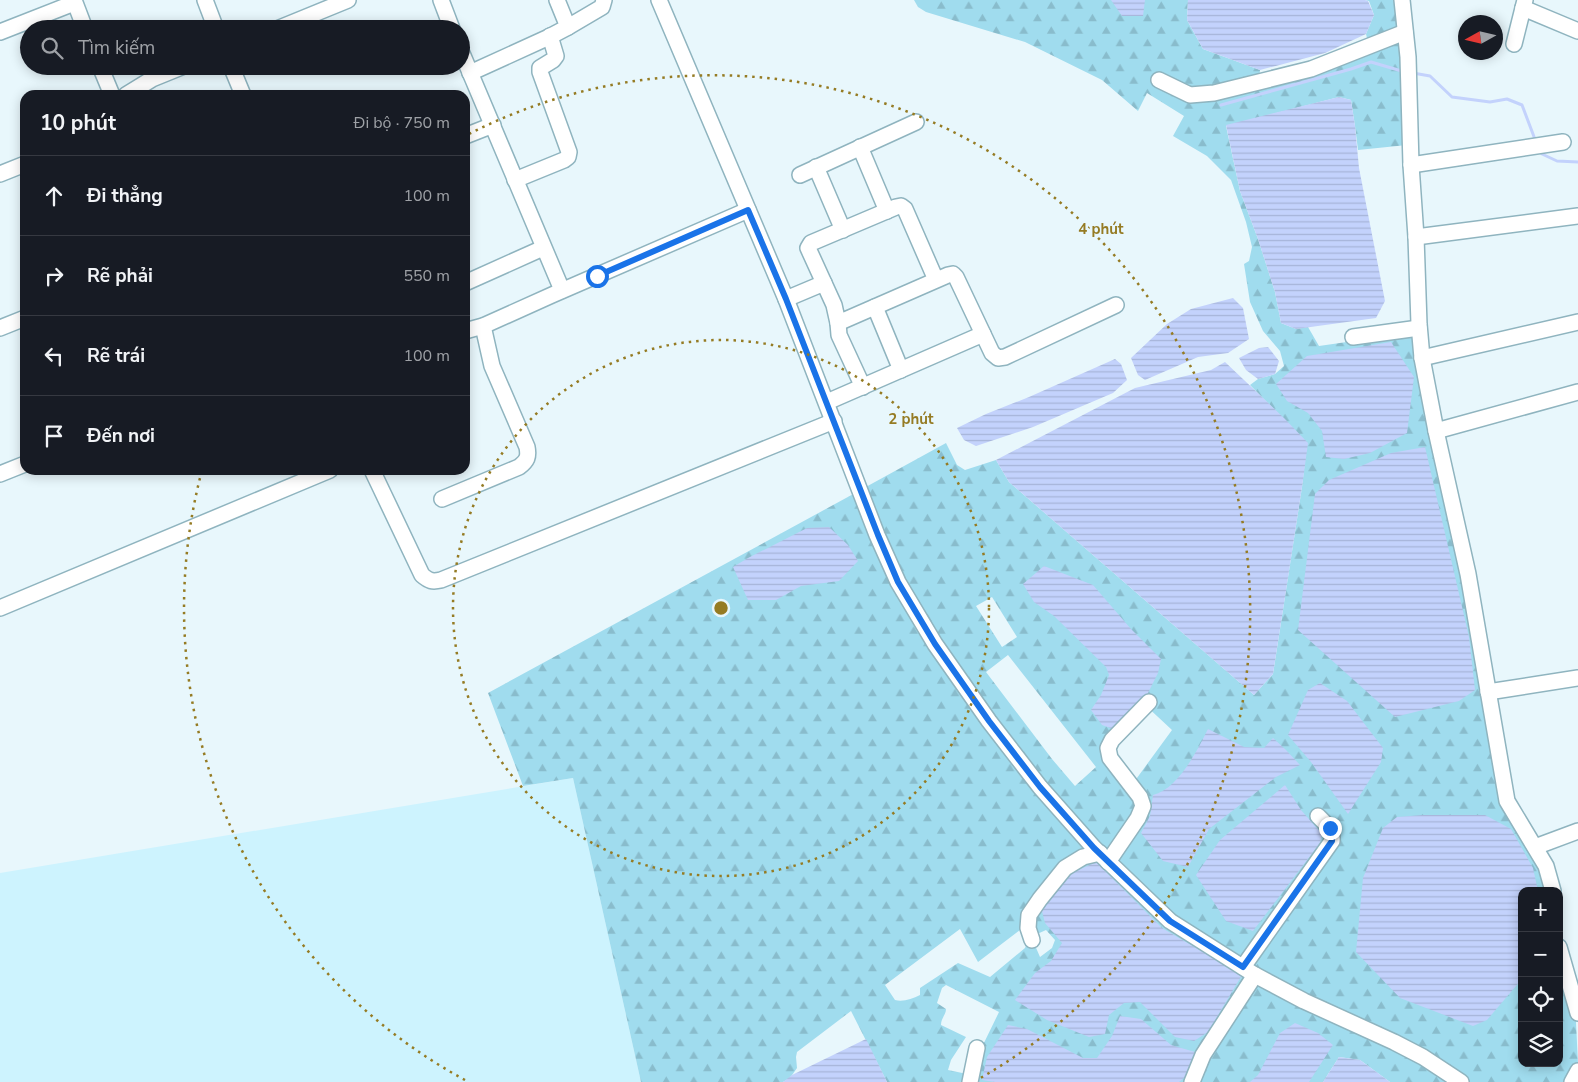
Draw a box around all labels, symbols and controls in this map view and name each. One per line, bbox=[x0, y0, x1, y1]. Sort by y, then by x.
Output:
north arrow bbox=[1458, 15, 1503, 60]
search box bbox=[20, 20, 470, 75]
icon: search bbox=[38, 34, 66, 62]
text: Tìm kiếm bbox=[78, 35, 155, 61]
text: 10 phút bbox=[40, 109, 116, 137]
text: Đi bộ · 750 m bbox=[354, 112, 450, 134]
icon: ahead bbox=[40, 182, 68, 210]
text: Đi thẳng bbox=[87, 183, 163, 209]
text: 100 m bbox=[403, 185, 450, 207]
text: 4 phút bbox=[1078, 219, 1124, 239]
icon: right bbox=[40, 262, 68, 290]
text: Rẽ phải bbox=[87, 263, 153, 289]
text: 550 m bbox=[403, 265, 450, 287]
route start bbox=[586, 265, 609, 288]
icon: left bbox=[40, 342, 68, 370]
text: Rẽ trái bbox=[87, 343, 145, 369]
text: 100 m bbox=[403, 345, 450, 367]
text: 2 phút bbox=[888, 409, 934, 429]
icon: arrive bbox=[40, 422, 68, 450]
text: Đến nơi bbox=[87, 423, 155, 449]
centre of rings bbox=[712, 599, 730, 617]
route end bbox=[1319, 817, 1342, 840]
map controls bbox=[1518, 887, 1563, 1067]
button: + bbox=[1518, 887, 1563, 932]
button: − bbox=[1518, 932, 1563, 977]
button: locate bbox=[1518, 977, 1563, 1022]
button: layers bbox=[1518, 1022, 1563, 1067]

